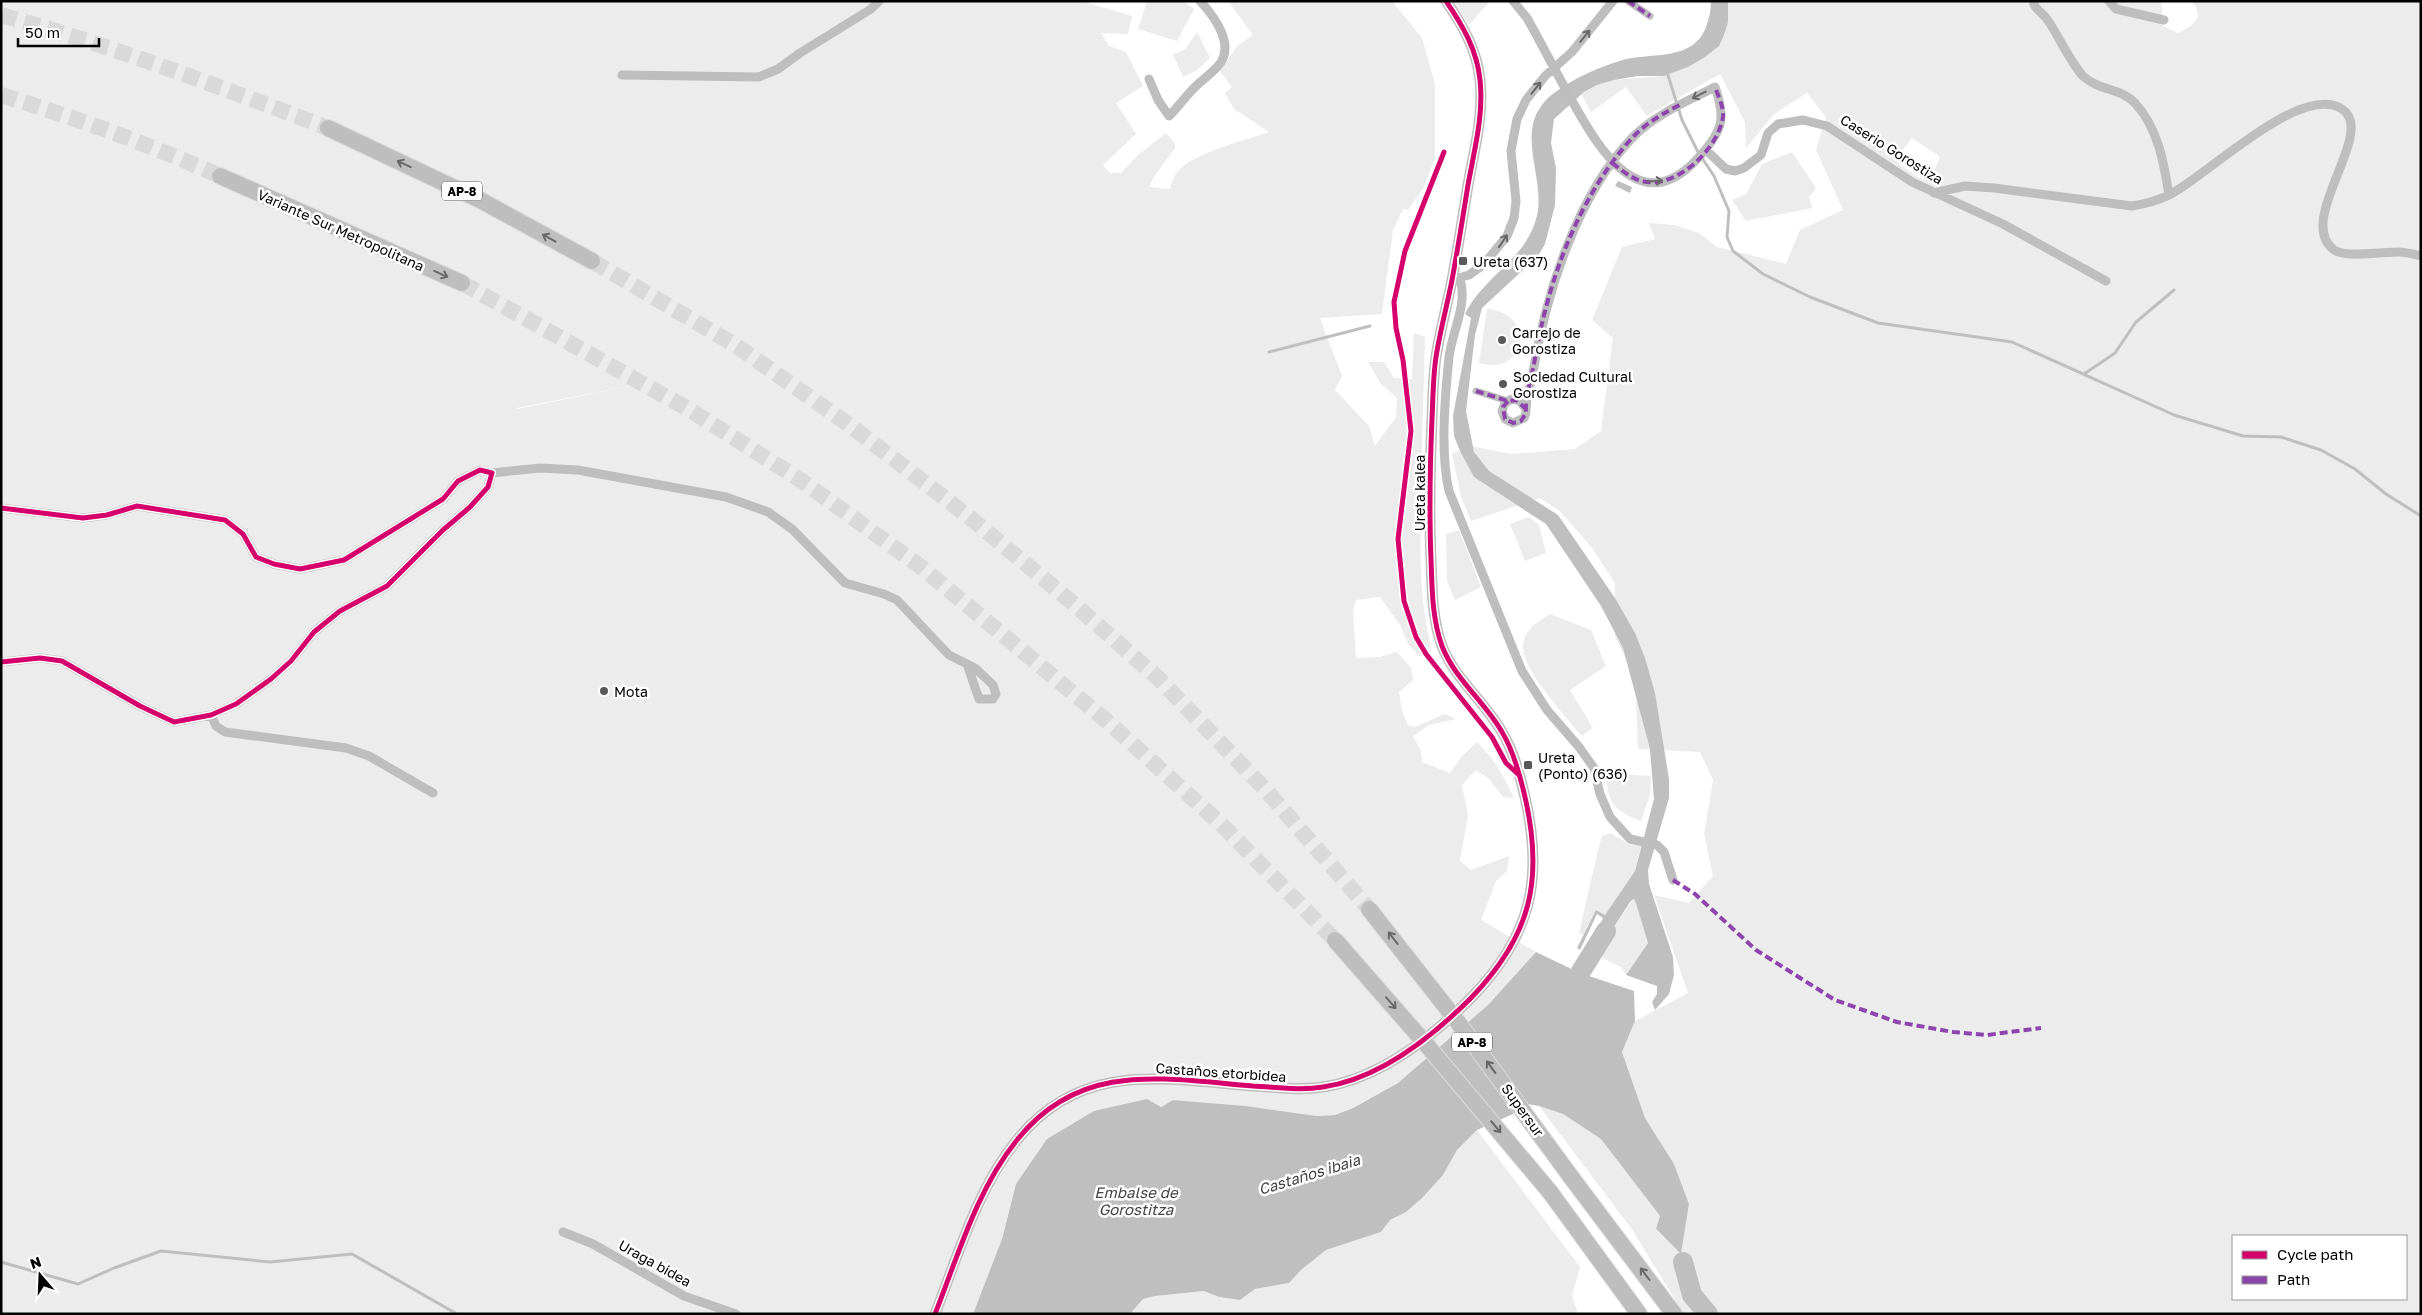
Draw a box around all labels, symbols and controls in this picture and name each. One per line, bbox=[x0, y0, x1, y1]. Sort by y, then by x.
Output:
scale bar bbox=[18, 15, 99, 47]
text: 50 m bbox=[25, 23, 60, 41]
one-way arrow bbox=[1580, 30, 1591, 43]
one-way arrow bbox=[1530, 81, 1541, 94]
one-way arrow bbox=[1692, 91, 1707, 100]
street label: Caserio Gorostiza bbox=[1838, 111, 1946, 187]
one-way arrow bbox=[397, 159, 412, 169]
one-way arrow bbox=[1647, 177, 1663, 186]
road number: AP-8 bbox=[442, 182, 482, 200]
street label: Variante Sur Metropolitana bbox=[255, 186, 427, 274]
one-way arrow bbox=[542, 233, 557, 242]
one-way arrow bbox=[1498, 234, 1508, 248]
place label: Ureta (637) bbox=[1473, 253, 1548, 270]
marker: Ureta (637) bbox=[1457, 255, 1469, 267]
one-way arrow bbox=[433, 269, 448, 279]
place label: Carrejo de Gorostiza bbox=[1512, 324, 1581, 357]
marker: Carrejo de Gorostiza bbox=[1496, 334, 1508, 346]
place label: Sociedad Cultural Gorostiza bbox=[1513, 368, 1632, 401]
marker: Sociedad Cultural Gorostiza bbox=[1497, 378, 1509, 390]
street label: Ureta kalea bbox=[1411, 455, 1428, 531]
place label: Mota bbox=[614, 683, 648, 700]
marker: Mota bbox=[598, 685, 610, 697]
place label: Ureta (Ponto) (636) bbox=[1538, 749, 1628, 782]
marker: Ureta (Ponto) (636) bbox=[1522, 759, 1534, 771]
one-way arrow bbox=[1387, 932, 1398, 945]
one-way arrow bbox=[1385, 996, 1396, 1009]
road number: AP-8 bbox=[1452, 1032, 1492, 1052]
street label: Castaños etorbidea bbox=[1155, 1059, 1287, 1085]
one-way arrow bbox=[1486, 1060, 1496, 1074]
street label: Supersur bbox=[1498, 1080, 1548, 1140]
one-way arrow bbox=[1490, 1120, 1501, 1133]
water label: Castaños ibaia bbox=[1256, 1150, 1362, 1198]
water label: Embalse de Gorostitza bbox=[1094, 1183, 1179, 1218]
legend bbox=[2232, 1235, 2407, 1300]
street label: Uraga bidea bbox=[616, 1236, 694, 1290]
text: Cycle path bbox=[2277, 1245, 2353, 1263]
north arrow bbox=[15, 1250, 65, 1300]
text: N bbox=[28, 1252, 43, 1272]
one-way arrow bbox=[1639, 1268, 1650, 1281]
text: Path bbox=[2277, 1270, 2310, 1288]

